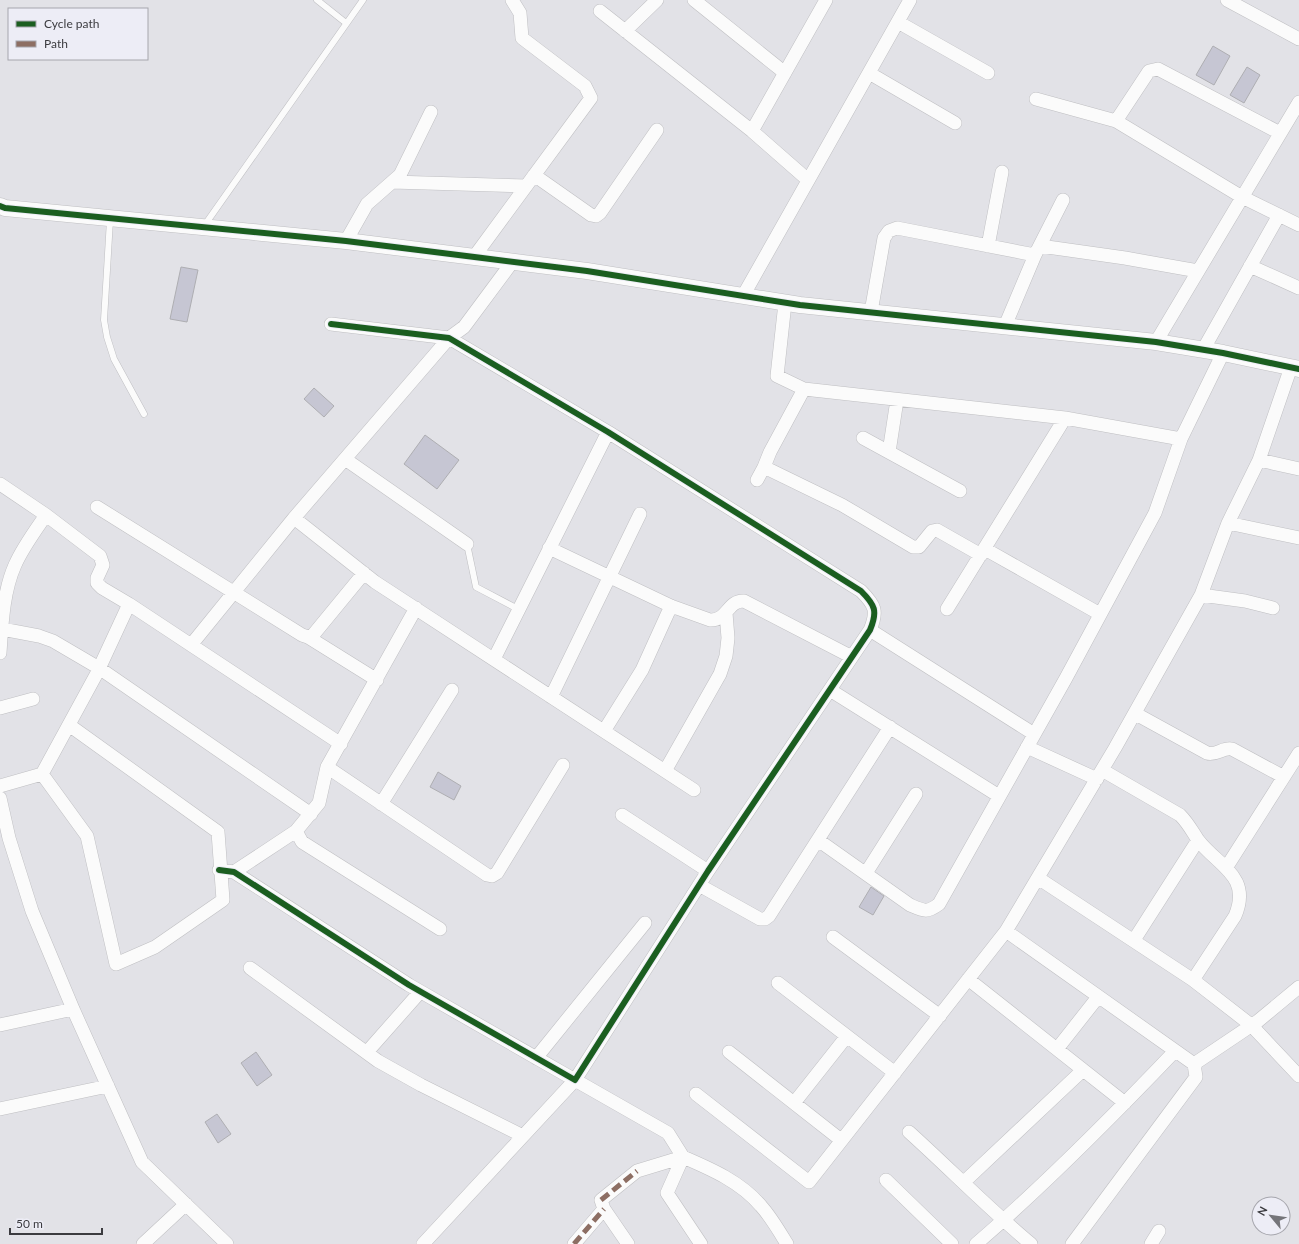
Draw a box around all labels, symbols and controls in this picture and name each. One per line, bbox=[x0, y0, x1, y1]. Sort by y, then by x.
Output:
legend bbox=[8, 8, 148, 60]
text: Cycle path bbox=[44, 16, 99, 31]
text: Path bbox=[44, 36, 68, 51]
north arrow bbox=[1251, 1196, 1291, 1236]
text: N bbox=[1254, 1204, 1270, 1218]
scale bar bbox=[10, 1210, 102, 1236]
text: 50 m bbox=[16, 1216, 43, 1231]

